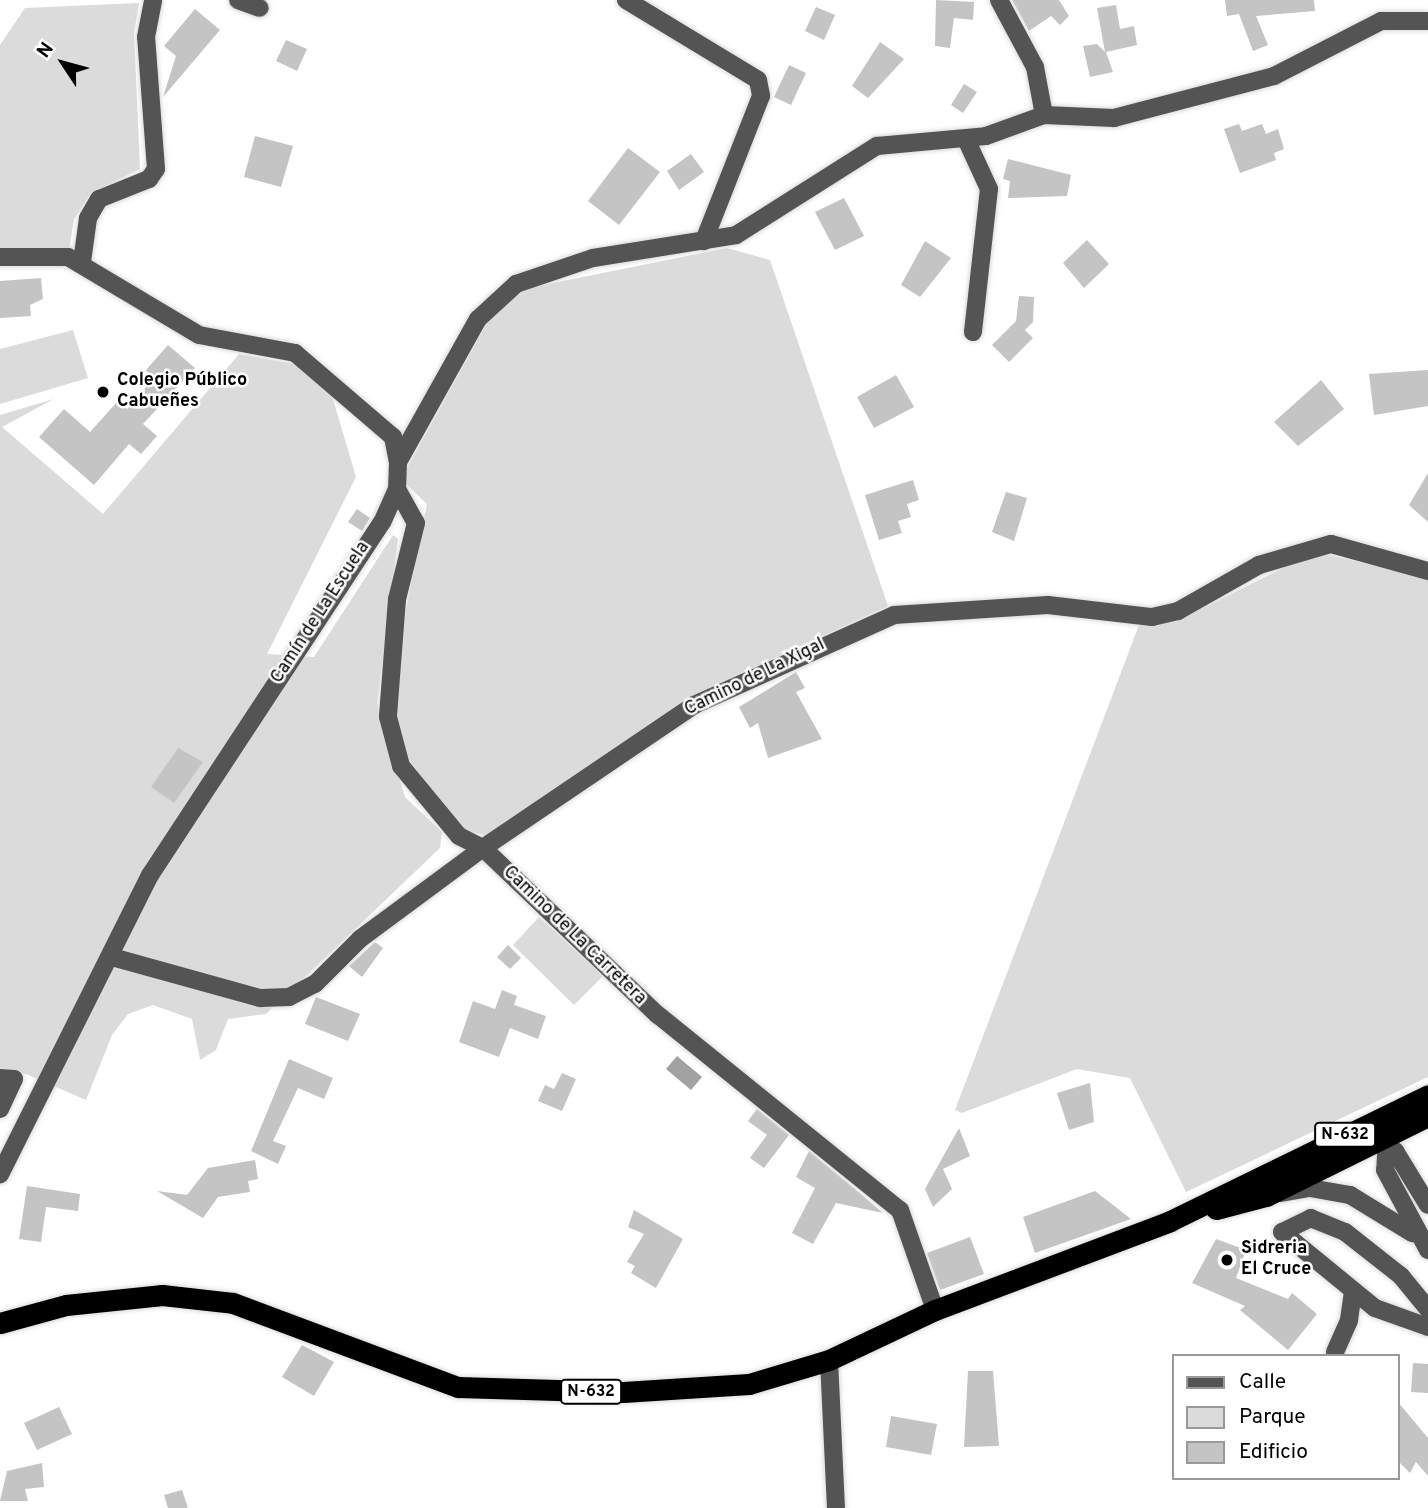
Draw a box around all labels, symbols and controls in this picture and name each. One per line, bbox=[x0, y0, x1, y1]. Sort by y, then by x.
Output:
north arrow bbox=[28, 28, 98, 98]
text: N bbox=[32, 38, 60, 63]
place label: Colegio Público Cabueñes bbox=[117, 371, 247, 414]
marker: Colegio Público Cabueñes bbox=[95, 384, 111, 400]
street label: Camín de La Escuela bbox=[267, 538, 375, 688]
street label: Camino de La Xigal bbox=[681, 635, 829, 721]
street label: Camino de La Carretera bbox=[498, 862, 650, 1010]
road number: N-632 bbox=[1314, 1122, 1376, 1148]
place label: Sidreria El Cruce bbox=[1241, 1239, 1311, 1282]
marker: Sidreria El Cruce bbox=[1219, 1252, 1235, 1268]
legend bbox=[1172, 1354, 1400, 1480]
text: Calle bbox=[1239, 1369, 1286, 1396]
road number: N-632 bbox=[560, 1380, 622, 1404]
text: Parque bbox=[1239, 1404, 1306, 1431]
text: Edificio bbox=[1239, 1439, 1308, 1466]

